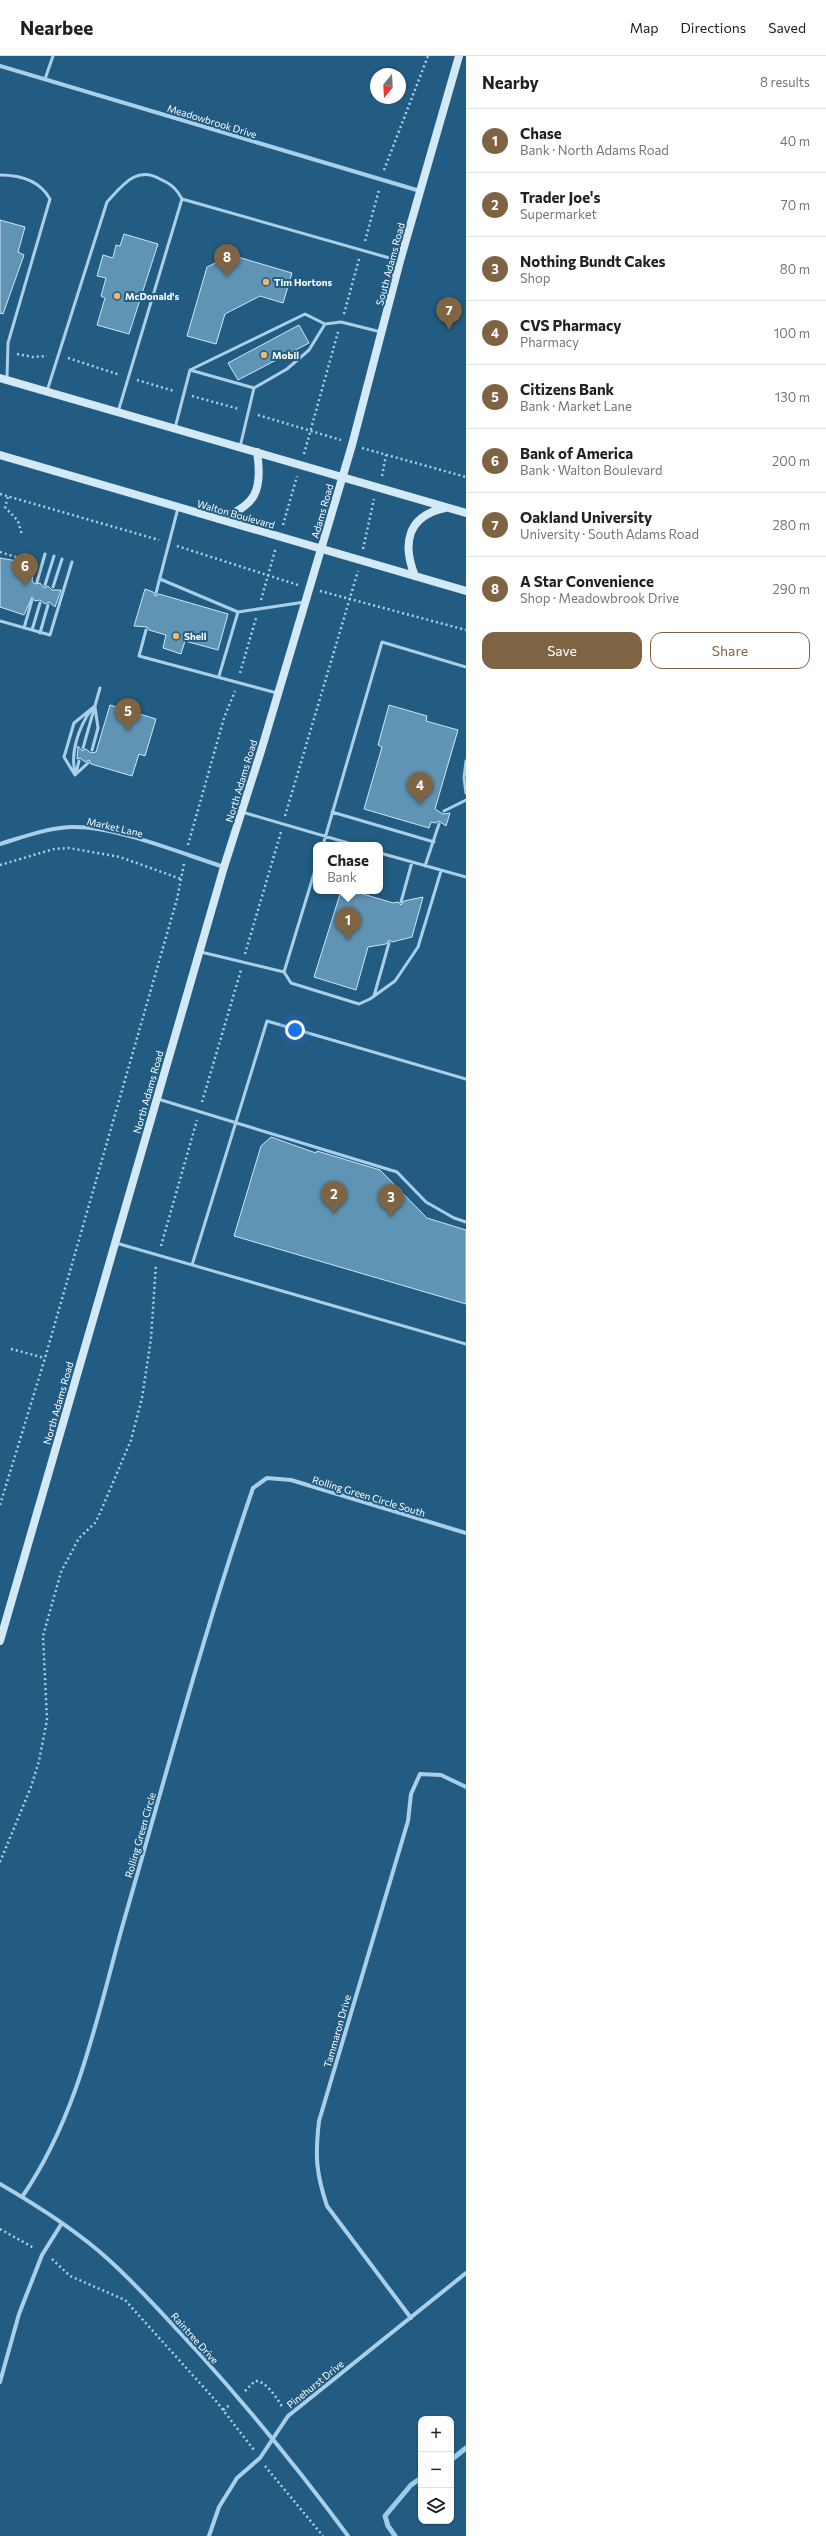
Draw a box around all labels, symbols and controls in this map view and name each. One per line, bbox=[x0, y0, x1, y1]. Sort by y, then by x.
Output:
text: Nearbee bbox=[20, 16, 93, 39]
text: Map bbox=[630, 19, 659, 36]
text: Directions bbox=[681, 19, 746, 36]
text: Saved bbox=[768, 19, 806, 36]
north arrow bbox=[370, 68, 406, 104]
text: Nearby bbox=[482, 72, 539, 93]
text: 8 results bbox=[760, 74, 810, 90]
street label: Meadowbrook Drive bbox=[166, 102, 258, 140]
text: Chase bbox=[520, 124, 562, 142]
text: 1 bbox=[492, 133, 498, 149]
text: 40 m bbox=[780, 133, 810, 149]
text: Bank · North Adams Road bbox=[520, 142, 669, 158]
text: Trader Joe's bbox=[520, 188, 600, 206]
text: 2 bbox=[491, 197, 499, 213]
text: 70 m bbox=[781, 197, 810, 213]
text: Supermarket bbox=[520, 206, 597, 222]
street label: South Adams Road bbox=[373, 221, 407, 307]
pin: 8 bbox=[214, 244, 240, 277]
text: Nothing Bundt Cakes bbox=[520, 252, 666, 270]
text: 3 bbox=[491, 261, 499, 277]
text: 80 m bbox=[780, 261, 810, 277]
text: Shop bbox=[520, 270, 551, 286]
place label: Tim Hortons bbox=[274, 276, 332, 288]
marker: Tim Hortons bbox=[261, 277, 271, 287]
place label: McDonald's bbox=[125, 290, 180, 302]
marker: McDonald's bbox=[112, 291, 122, 301]
pin: 7 bbox=[436, 297, 462, 330]
text: CVS Pharmacy bbox=[520, 316, 621, 334]
text: 4 bbox=[491, 325, 499, 341]
text: 100 m bbox=[774, 325, 810, 341]
text: Pharmacy bbox=[520, 334, 579, 350]
place label: Mobil bbox=[272, 349, 299, 361]
marker: Mobil bbox=[259, 350, 269, 360]
text: Citizens Bank bbox=[520, 380, 614, 398]
text: 5 bbox=[491, 389, 499, 405]
text: 130 m bbox=[775, 389, 810, 405]
text: Bank · Market Lane bbox=[520, 398, 632, 414]
text: Bank of America bbox=[520, 444, 633, 462]
text: 6 bbox=[491, 453, 499, 469]
text: 200 m bbox=[772, 453, 810, 469]
text: Bank · Walton Boulevard bbox=[520, 462, 663, 478]
street label: Adams Road bbox=[308, 482, 336, 540]
street label: Walton Boulevard bbox=[196, 497, 277, 531]
text: Oakland University bbox=[520, 508, 652, 526]
text: 7 bbox=[491, 517, 499, 533]
text: 280 m bbox=[773, 517, 810, 533]
text: University · South Adams Road bbox=[520, 526, 699, 542]
pin: 6 bbox=[12, 553, 38, 586]
text: A Star Convenience bbox=[520, 572, 654, 590]
text: 8 bbox=[491, 581, 499, 597]
text: 290 m bbox=[773, 581, 810, 597]
text: Shop · Meadowbrook Drive bbox=[520, 590, 679, 606]
place label: Shell bbox=[184, 630, 207, 642]
marker: Shell bbox=[171, 631, 181, 641]
button: Save bbox=[482, 632, 642, 669]
button: Share bbox=[650, 632, 810, 669]
pin: 5 bbox=[115, 698, 141, 731]
street label: North Adams Road bbox=[223, 738, 259, 824]
pin: 4 bbox=[407, 772, 433, 805]
street label: Market Lane bbox=[86, 815, 144, 839]
popup bbox=[313, 842, 383, 894]
text: Chase bbox=[327, 851, 369, 869]
text: Bank bbox=[327, 869, 357, 885]
pin: 1 bbox=[335, 907, 361, 940]
your location bbox=[285, 1020, 305, 1040]
street label: North Adams Road bbox=[130, 1049, 166, 1135]
pin: 2 bbox=[321, 1181, 347, 1214]
pin: 3 bbox=[378, 1184, 404, 1217]
street label: North Adams Road bbox=[40, 1360, 76, 1446]
street label: Rolling Green Circle South bbox=[311, 1473, 427, 1519]
street label: Rolling Green Circle bbox=[122, 1791, 158, 1879]
street label: Tammaron Drive bbox=[321, 1993, 353, 2069]
street label: Raintree Drive bbox=[169, 2310, 221, 2366]
street label: Pinehurst Drive bbox=[284, 2357, 346, 2411]
map controls bbox=[418, 2416, 454, 2524]
button: + bbox=[418, 2416, 454, 2452]
button: − bbox=[418, 2452, 454, 2488]
button: layers bbox=[418, 2488, 454, 2524]

